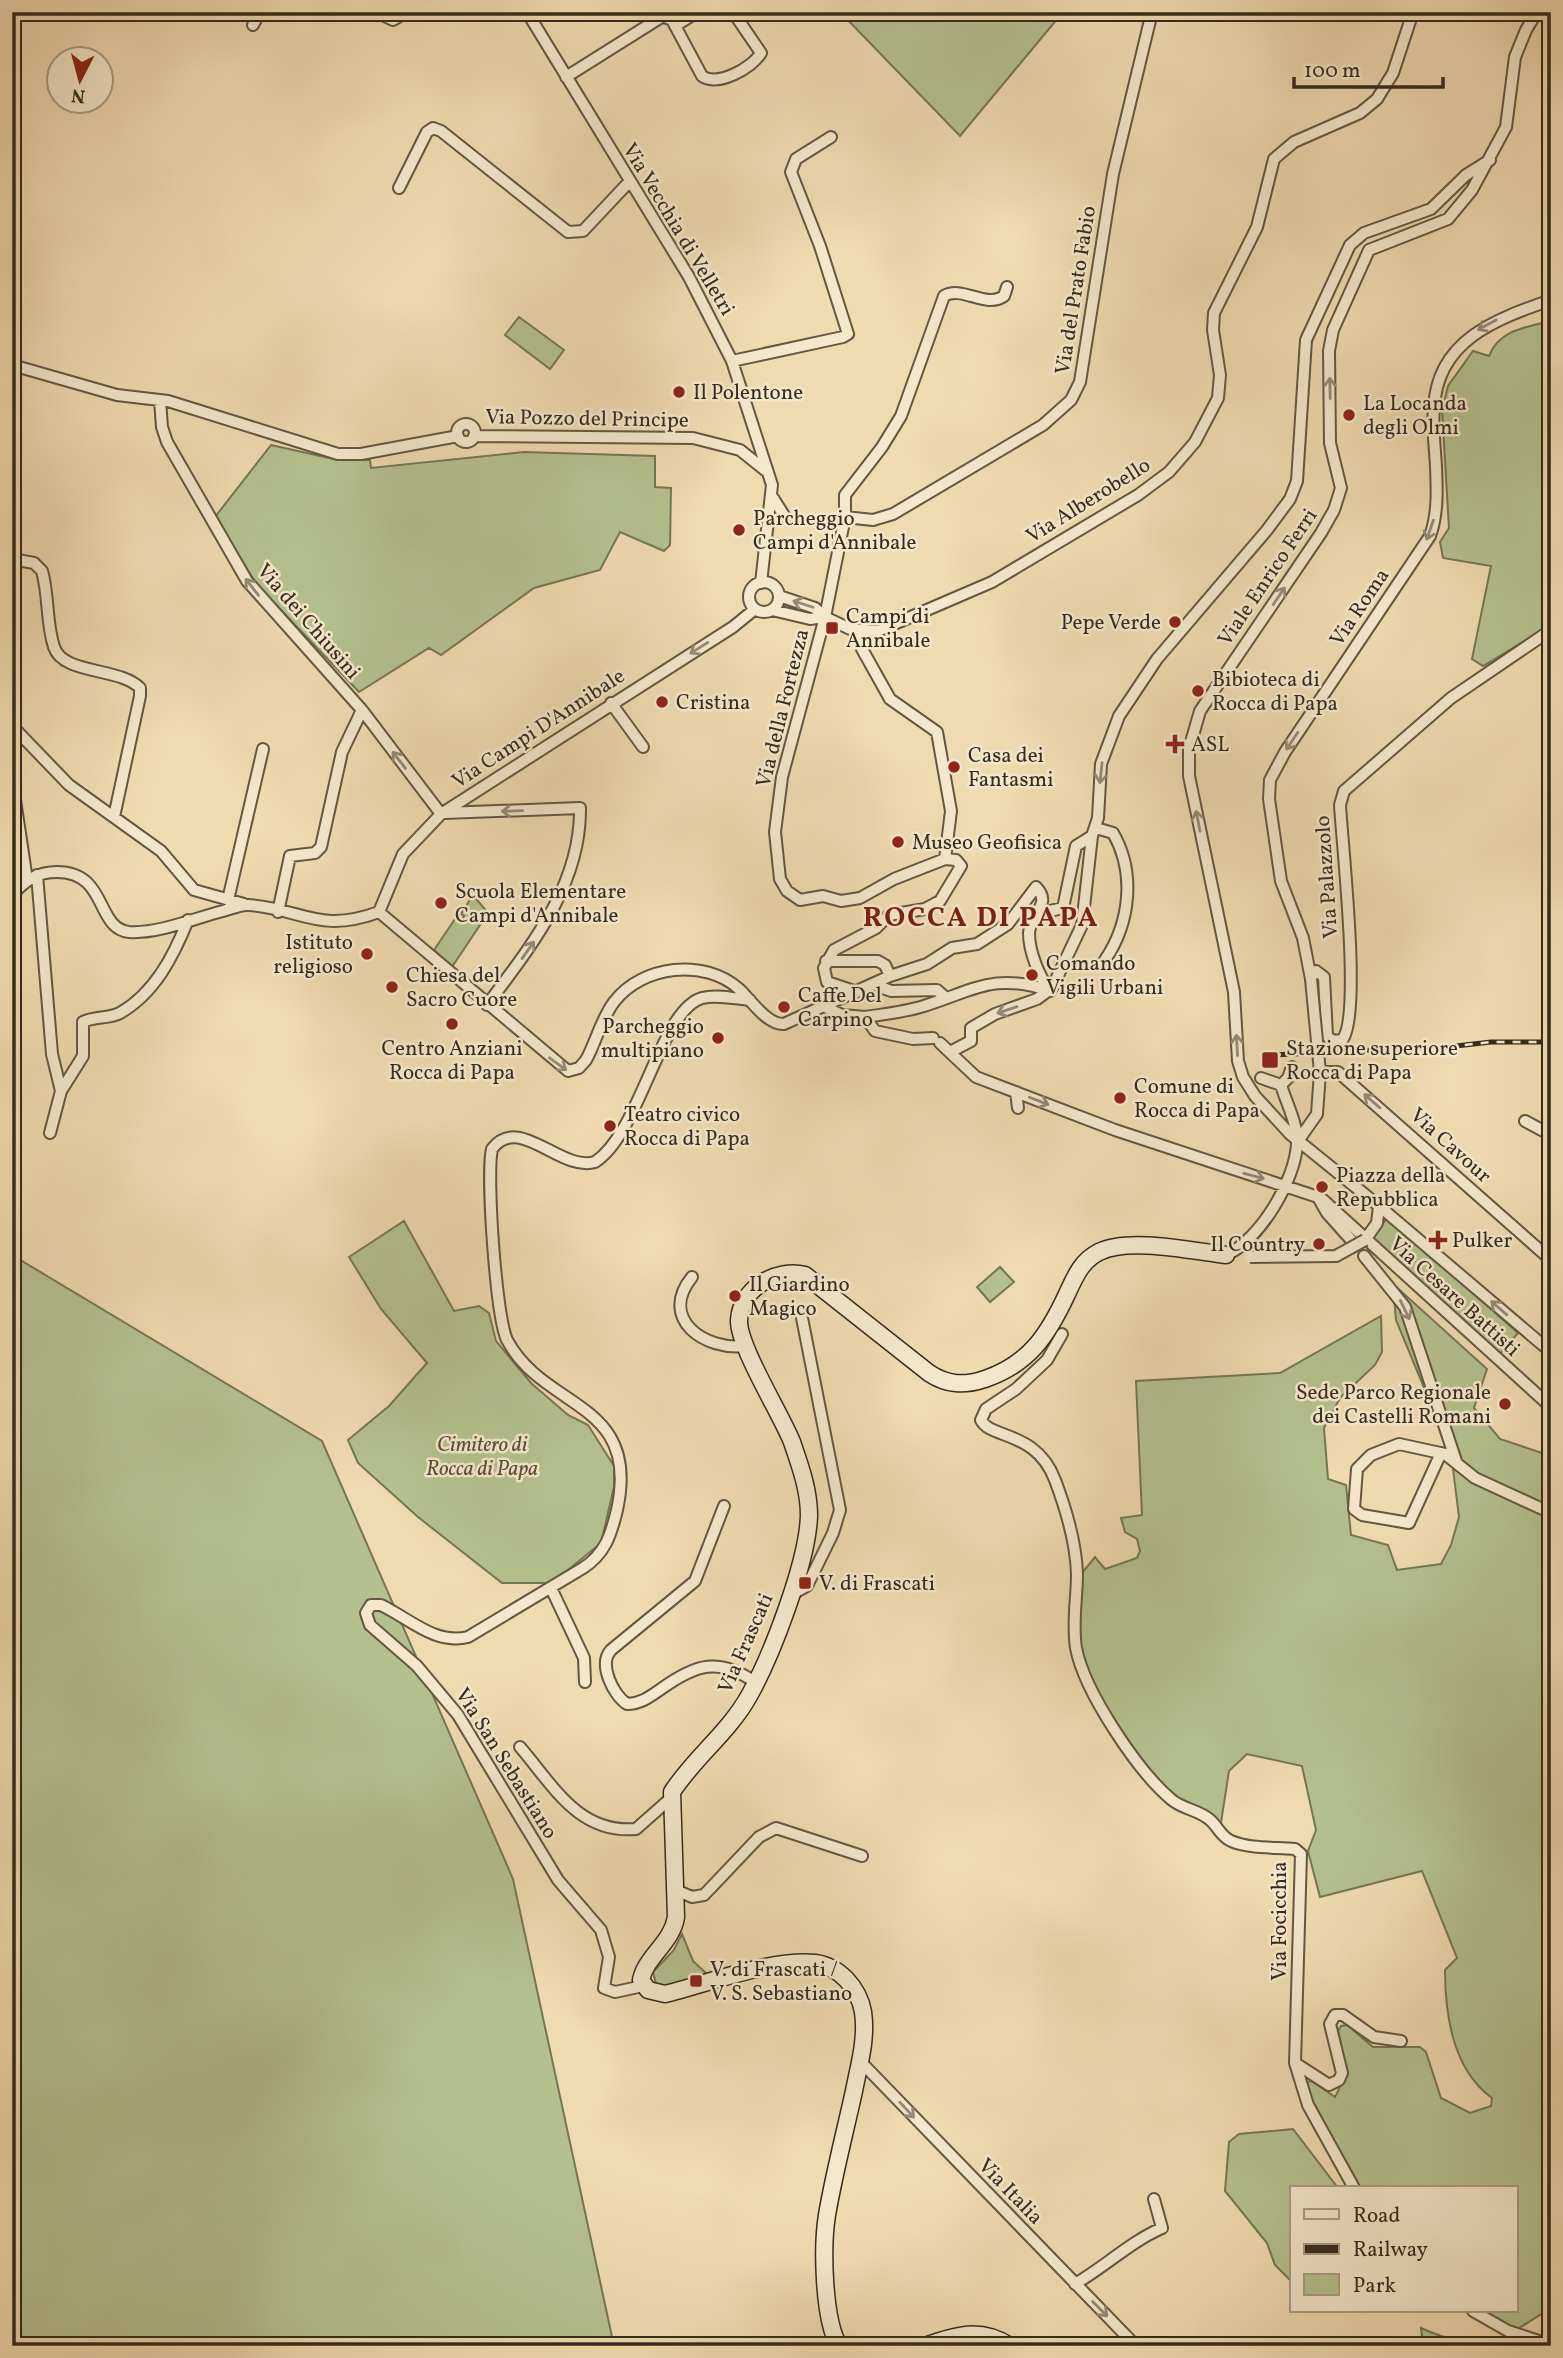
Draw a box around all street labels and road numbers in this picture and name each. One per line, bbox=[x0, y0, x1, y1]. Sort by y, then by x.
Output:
street label: Via Vecchia di Velletri bbox=[615, 138, 741, 322]
street label: Via del Prato Fabio bbox=[1049, 204, 1104, 377]
street label: Via Pozzo del Principe bbox=[485, 403, 689, 436]
street label: Via Alberobello bbox=[1021, 451, 1157, 551]
street label: Viale Enrico Ferri bbox=[1211, 503, 1325, 652]
street label: Via dei Chiusini bbox=[249, 558, 366, 686]
street label: Via Roma bbox=[1323, 563, 1397, 653]
street label: Via della Fortezza bbox=[750, 626, 817, 791]
street label: Via Campi D'Annibale bbox=[447, 662, 631, 796]
street label: Via Palazzolo bbox=[1309, 814, 1346, 939]
street label: Via Cavour bbox=[1403, 1102, 1497, 1191]
street label: Via Cesare Battisti bbox=[1382, 1230, 1526, 1364]
street label: Via Frascati bbox=[711, 1589, 781, 1698]
street label: Via San Sebastiano bbox=[447, 1683, 564, 1845]
street label: Via Focicchia bbox=[1266, 1861, 1295, 1981]
street label: Via Italia bbox=[971, 2152, 1049, 2232]

